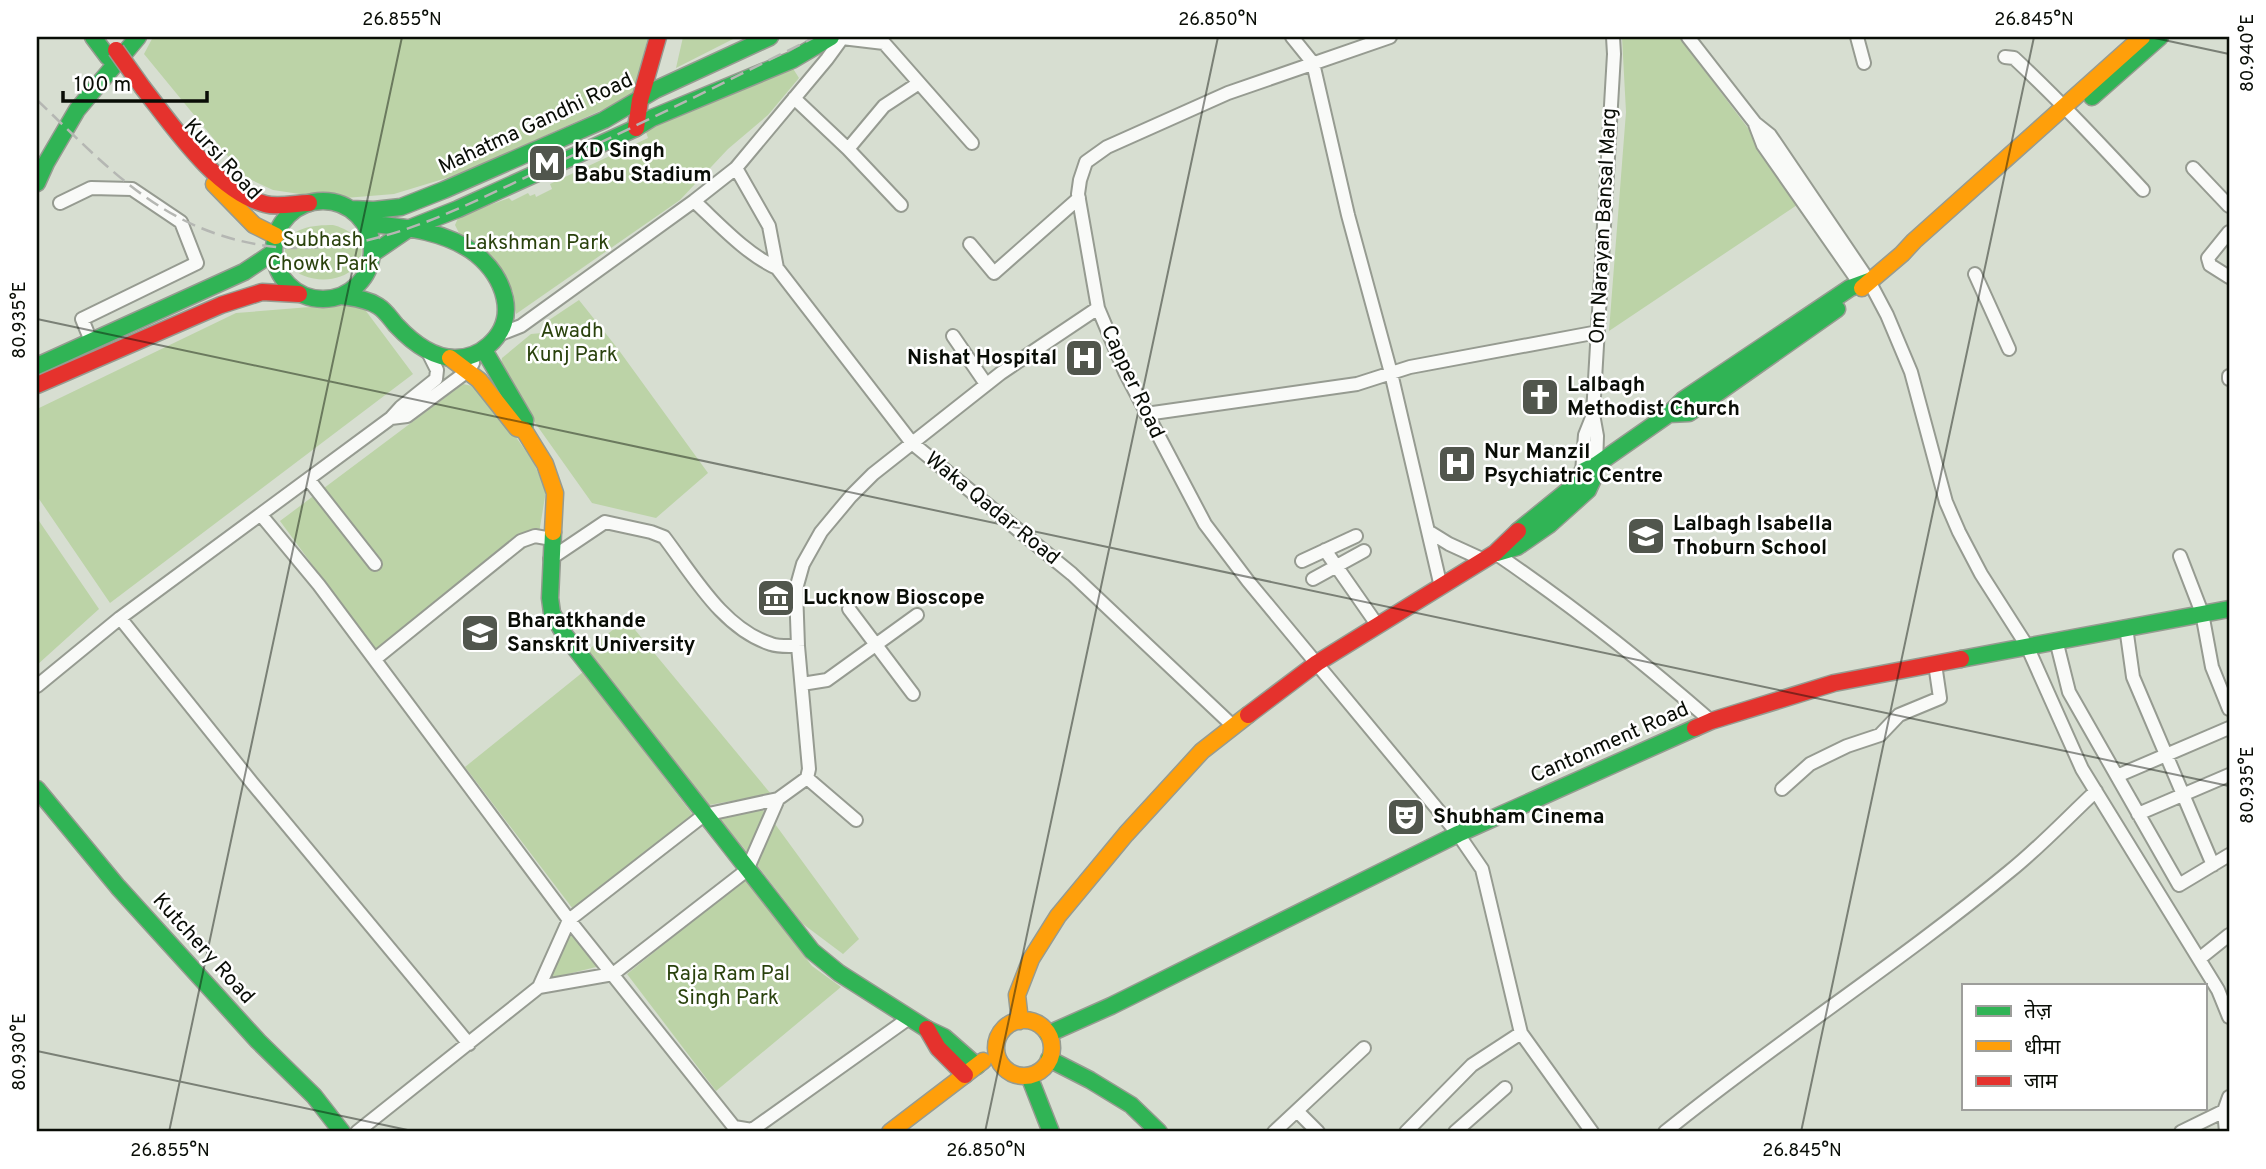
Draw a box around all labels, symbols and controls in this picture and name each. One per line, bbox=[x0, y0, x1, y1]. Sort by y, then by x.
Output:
text: 26.855°N bbox=[362, 9, 442, 32]
text: 26.850°N bbox=[1178, 9, 1258, 32]
text: 26.845°N bbox=[1994, 9, 2074, 32]
text: 80.940°E bbox=[2237, 14, 2260, 92]
scale bar bbox=[63, 60, 206, 104]
street label: Mahatma Gandhi Road bbox=[435, 67, 637, 181]
text: 100 m bbox=[74, 72, 131, 99]
street label: Om Narayan Bansal Marg bbox=[1584, 107, 1624, 345]
street label: Kursi Road bbox=[177, 113, 267, 207]
place label: KD Singh Babu Stadium bbox=[574, 138, 712, 189]
metro station icon: KD Singh Babu Stadium bbox=[526, 142, 568, 184]
park label: Subhash Chowk Park bbox=[267, 227, 379, 278]
park label: Lakshman Park bbox=[465, 230, 609, 257]
text: 80.935°E bbox=[9, 281, 32, 359]
park label: Awadh Kunj Park bbox=[526, 318, 618, 369]
street label: Capper Road bbox=[1094, 321, 1170, 443]
hospital icon: Nishat Hospital bbox=[1063, 337, 1105, 379]
place label: Nishat Hospital bbox=[907, 345, 1057, 372]
place label: Lalbagh Methodist Church bbox=[1567, 372, 1740, 423]
church icon: Lalbagh Methodist Church bbox=[1519, 376, 1561, 418]
place label: Nur Manzil Psychiatric Centre bbox=[1484, 439, 1663, 490]
hospital icon: Nur Manzil Psychiatric Centre bbox=[1436, 443, 1478, 485]
street label: Waka Qadar Road bbox=[919, 446, 1065, 572]
place label: Lalbagh Isabella Thoburn School bbox=[1673, 511, 1832, 562]
school or university icon: Lalbagh Isabella Thoburn School bbox=[1625, 515, 1667, 557]
museum icon: Lucknow Bioscope bbox=[755, 577, 797, 619]
place label: Lucknow Bioscope bbox=[803, 585, 985, 612]
place label: Bharatkhande Sanskrit University bbox=[507, 608, 696, 659]
school or university icon: Bharatkhande Sanskrit University bbox=[459, 612, 501, 654]
street label: Cantonment Road bbox=[1527, 696, 1693, 790]
text: 80.935°E bbox=[2237, 746, 2260, 824]
theatre icon: Shubham Cinema bbox=[1385, 796, 1427, 838]
place label: Shubham Cinema bbox=[1433, 804, 1605, 831]
street label: Kutchery Road bbox=[146, 888, 260, 1010]
park label: Raja Ram Pal Singh Park bbox=[666, 961, 790, 1012]
legend bbox=[1962, 984, 2206, 1110]
text: तेज़ bbox=[2024, 999, 2052, 1026]
text: 80.930°E bbox=[9, 1013, 32, 1091]
text: धीमा bbox=[2024, 1035, 2061, 1062]
text: जाम bbox=[2024, 1069, 2058, 1096]
text: 26.855°N bbox=[130, 1140, 210, 1163]
text: 26.850°N bbox=[946, 1140, 1026, 1163]
text: 26.845°N bbox=[1762, 1140, 1842, 1163]

